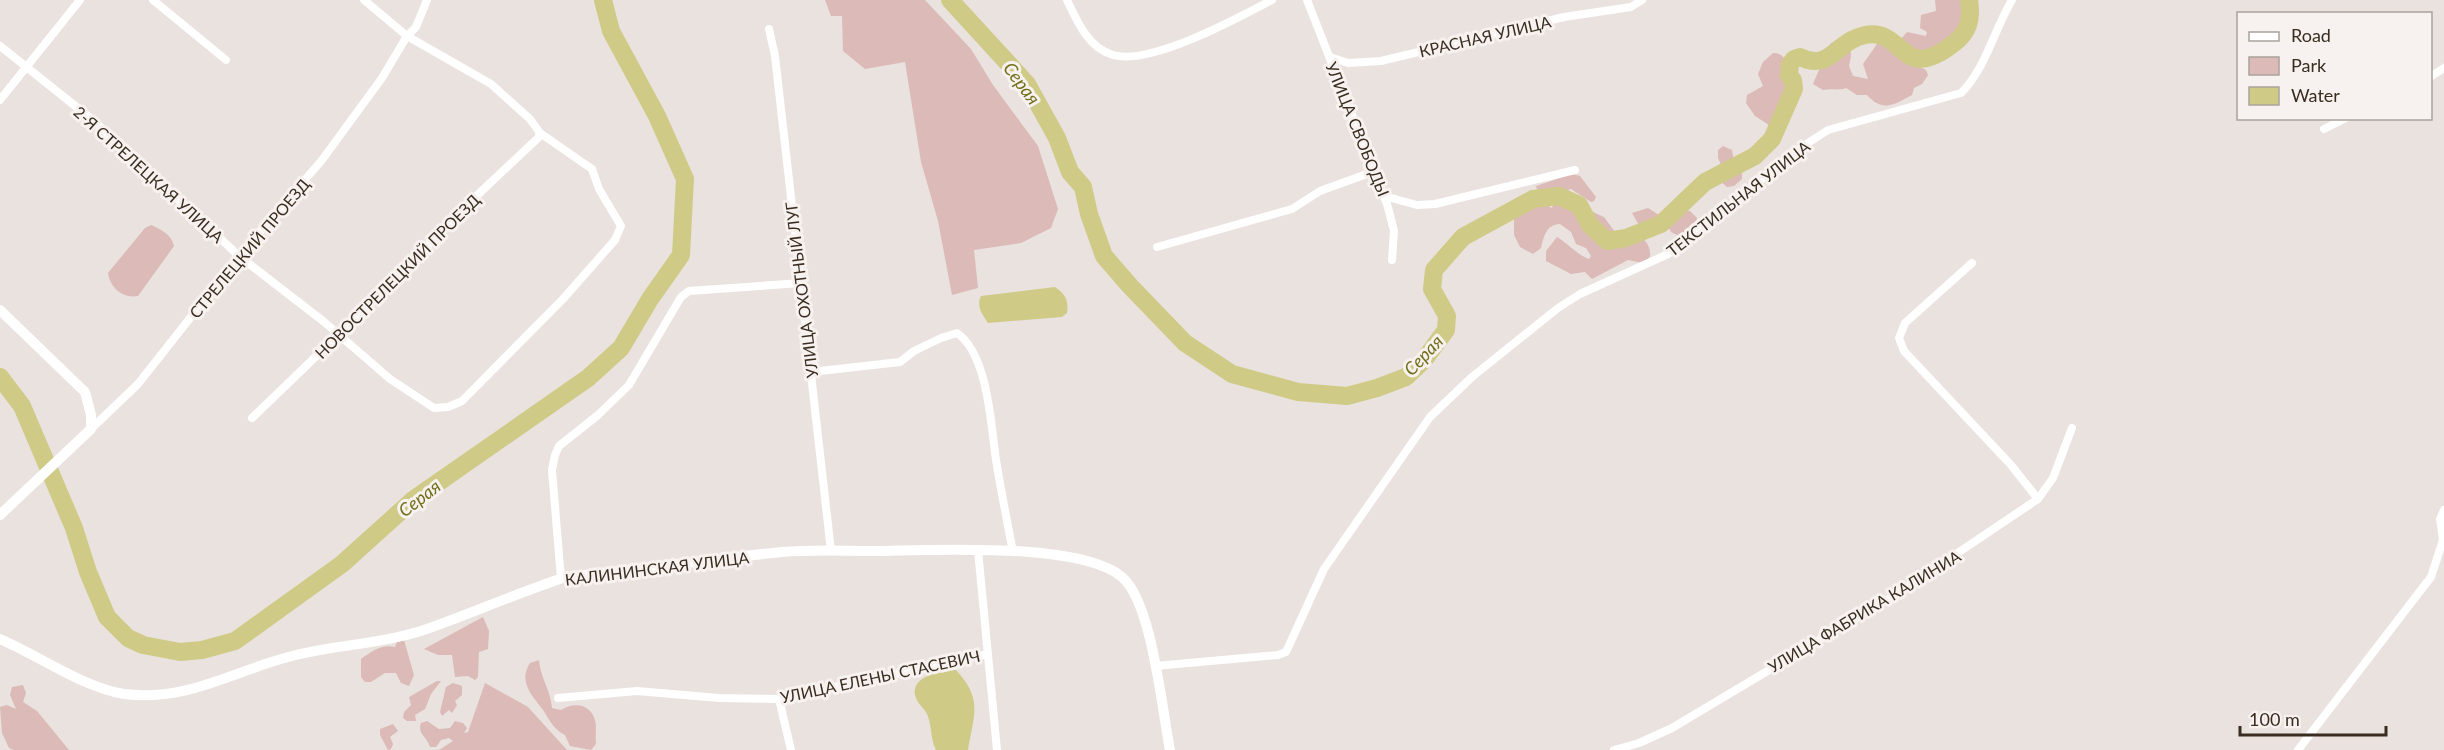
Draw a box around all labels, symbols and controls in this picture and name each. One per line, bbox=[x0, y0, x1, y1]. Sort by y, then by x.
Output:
street label: КРАСНАЯ УЛИЦА bbox=[1417, 12, 1553, 60]
legend bbox=[2237, 12, 2432, 120]
text: Road bbox=[2291, 24, 2331, 46]
text: Park bbox=[2291, 54, 2327, 76]
water label: Серая bbox=[999, 57, 1045, 109]
street label: УЛИЦА СВОБОДЫ bbox=[1322, 59, 1394, 199]
text: Water bbox=[2291, 84, 2340, 106]
street label: 2-Я СТРЕЛЕЦКАЯ УЛИЦА bbox=[70, 102, 228, 246]
street label: ТЕКСТИЛЬНАЯ УЛИЦА bbox=[1663, 136, 1814, 260]
street label: СТРЕЛЕЦКИЙ ПРОЕЗД bbox=[185, 174, 313, 322]
street label: НОВОСТРЕЛЕЦКИЙ ПРОЕЗД bbox=[311, 189, 484, 362]
street label: УЛИЦА ОХОТНЫЙ ЛУГ bbox=[781, 200, 821, 379]
water label: Серая bbox=[1399, 330, 1447, 380]
water label: Серая bbox=[394, 475, 444, 521]
street label: УЛИЦА ФАБРИКА КАЛИНИА bbox=[1764, 546, 1964, 676]
street label: КАЛИНИНСКАЯ УЛИЦА bbox=[564, 547, 750, 589]
street label: УЛИЦА ЕЛЕНЫ СТАСЕВИЧ bbox=[778, 646, 982, 706]
scale bar bbox=[2240, 699, 2386, 737]
text: 100 m bbox=[2249, 708, 2300, 730]

